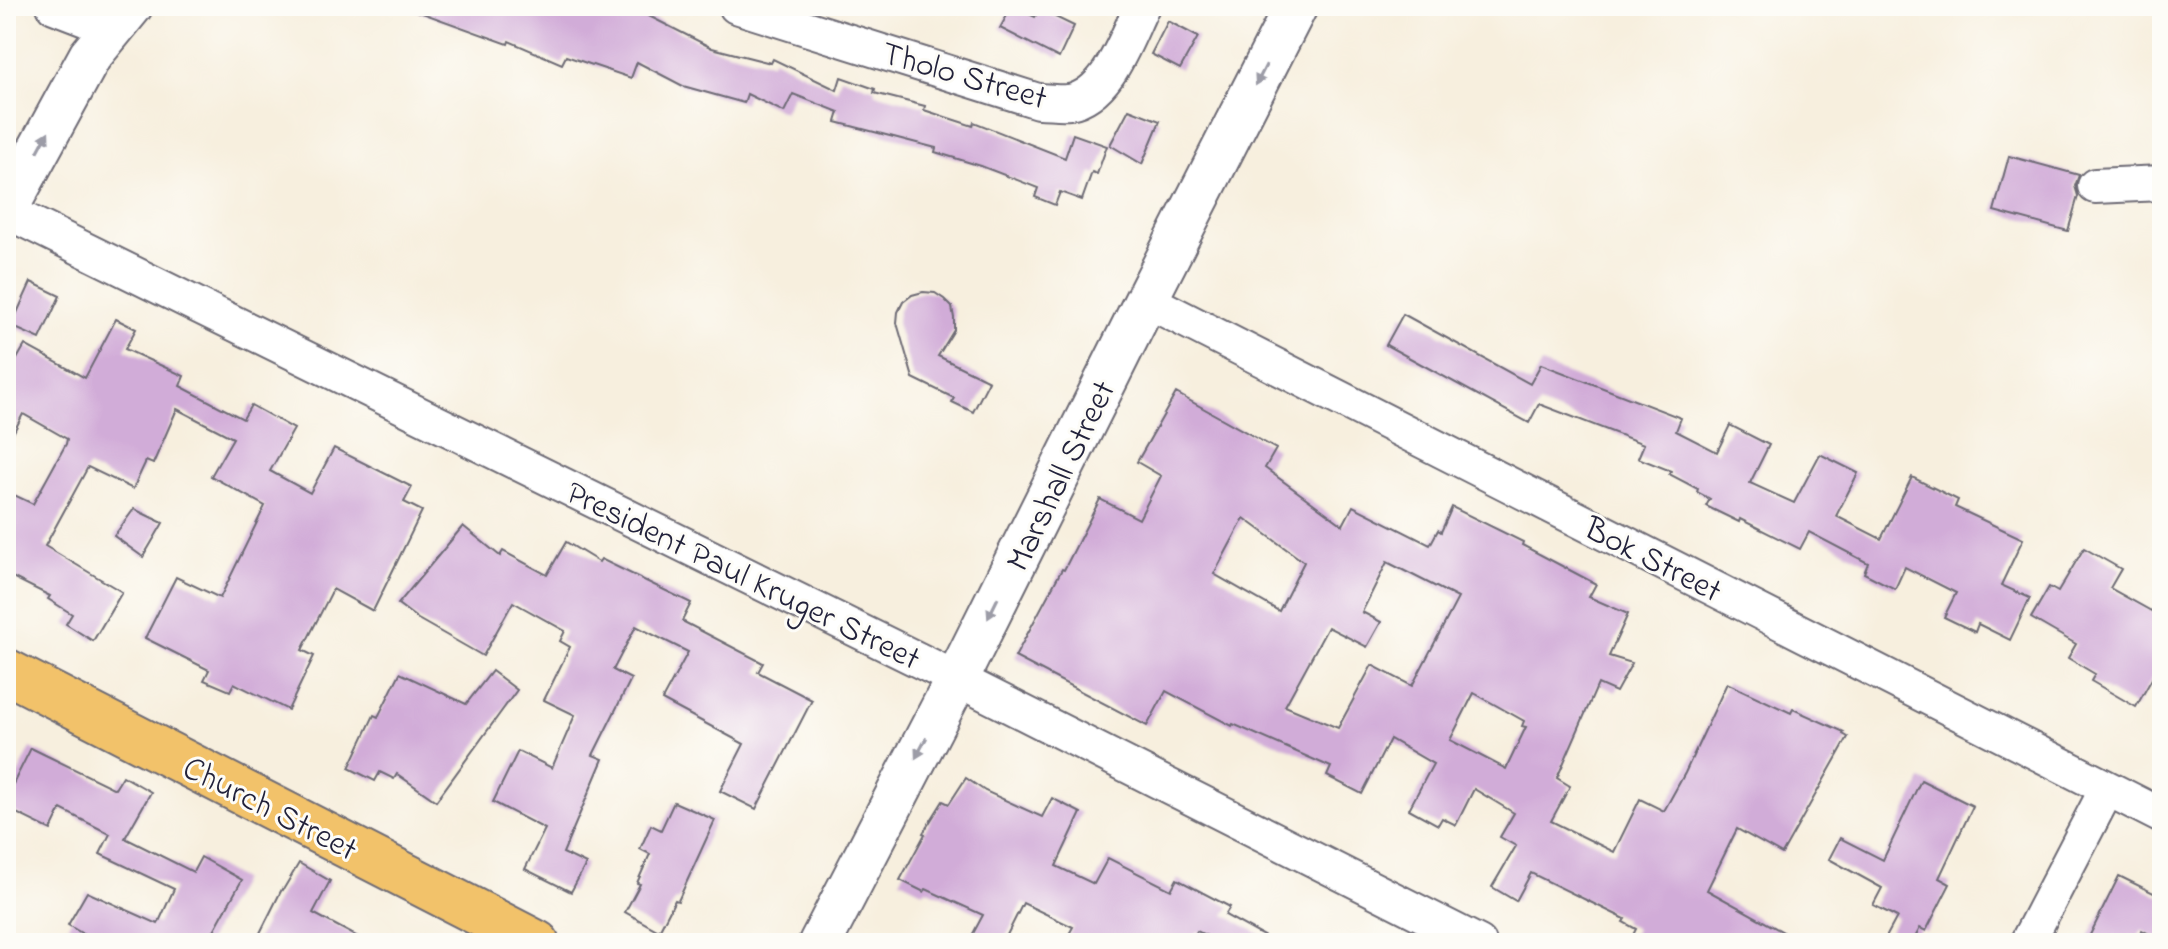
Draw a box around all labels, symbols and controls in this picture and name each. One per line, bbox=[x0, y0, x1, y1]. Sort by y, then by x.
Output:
street label: Tholo Street bbox=[875, 30, 1052, 125]
one-way arrow bbox=[1254, 64, 1267, 87]
one-way arrow bbox=[36, 131, 50, 153]
street label: Marshall Street bbox=[995, 373, 1130, 581]
street label: President Paul Kruger Street bbox=[556, 470, 928, 685]
street label: Bok Street bbox=[1574, 505, 1730, 618]
one-way arrow bbox=[986, 596, 999, 619]
one-way arrow bbox=[915, 737, 929, 759]
street label: Church Street bbox=[173, 745, 365, 876]

